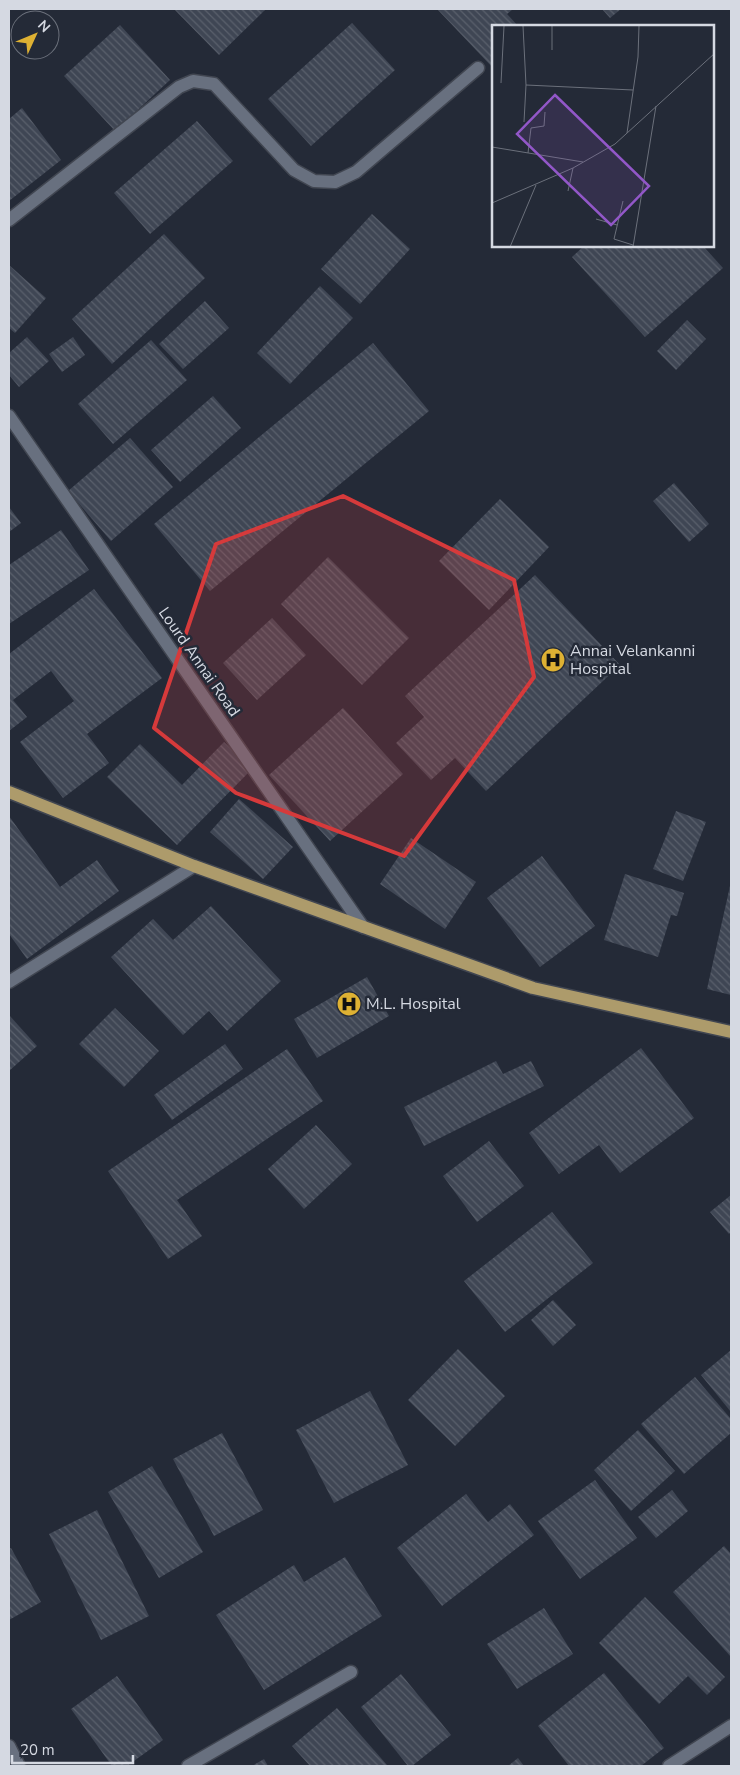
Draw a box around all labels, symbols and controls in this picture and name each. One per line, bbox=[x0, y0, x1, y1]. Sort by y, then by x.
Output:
north arrow bbox=[10, 10, 60, 60]
text: N bbox=[34, 16, 54, 37]
inset map bbox=[492, 25, 715, 248]
street label: Lourd Annai Road bbox=[153, 603, 245, 721]
place label: Annai Velankanni Hospital bbox=[570, 640, 695, 680]
hospital icon: Annai Velankanni Hospital bbox=[540, 647, 566, 673]
hospital icon: M.L. Hospital bbox=[336, 991, 362, 1017]
place label: M.L. Hospital bbox=[366, 993, 461, 1015]
scale bar bbox=[12, 1732, 134, 1764]
text: 20 m bbox=[20, 1740, 55, 1760]

